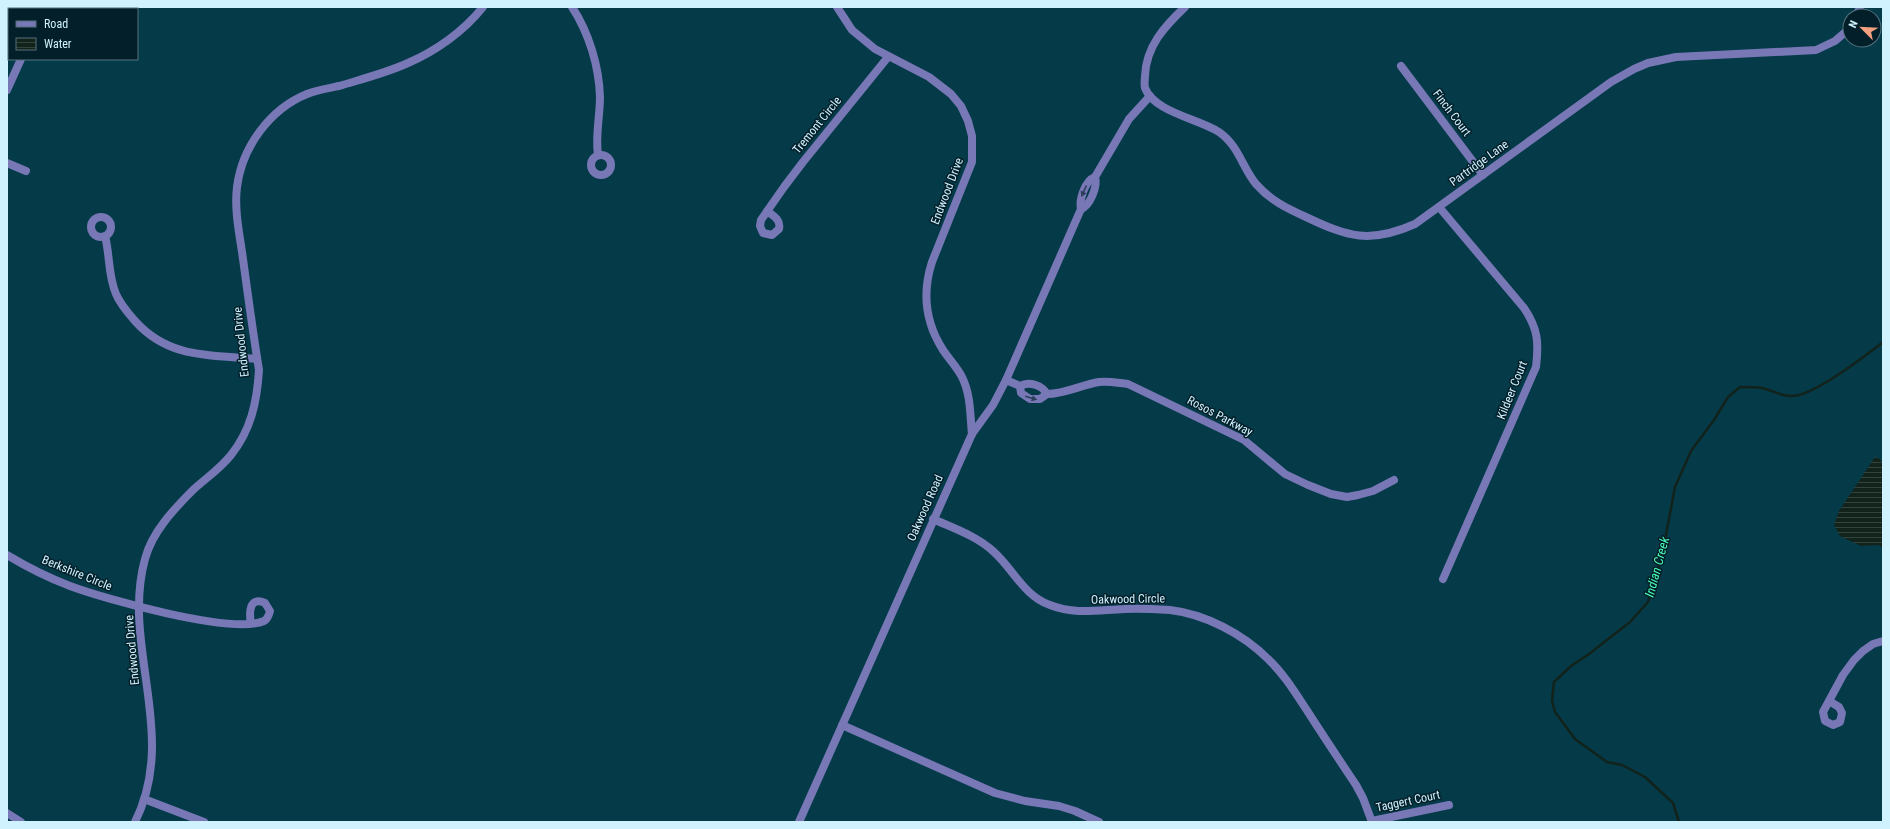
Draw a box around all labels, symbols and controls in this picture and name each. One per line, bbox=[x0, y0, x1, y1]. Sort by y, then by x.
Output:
legend bbox=[8, 8, 138, 60]
north arrow bbox=[1842, 8, 1882, 48]
text: Road bbox=[44, 17, 68, 31]
text: N bbox=[1846, 18, 1861, 30]
text: Water bbox=[44, 37, 72, 51]
street label: Finch Court bbox=[1430, 87, 1474, 139]
street label: Tremont Circle bbox=[790, 93, 844, 156]
street label: Partridge Lane bbox=[1447, 137, 1511, 189]
street label: Endwood Drive bbox=[928, 155, 966, 226]
one-way arrow bbox=[1081, 186, 1087, 197]
street label: Endwood Drive bbox=[230, 306, 252, 378]
street label: Kildeer Court bbox=[1494, 358, 1530, 421]
street label: Rosos Parkway bbox=[1185, 393, 1255, 439]
one-way arrow bbox=[1026, 395, 1038, 401]
street label: Oakwood Road bbox=[904, 473, 946, 543]
water label: Indian Creek bbox=[1642, 535, 1672, 599]
street label: Berkshire Circle bbox=[40, 553, 114, 594]
street label: Oakwood Circle bbox=[1091, 591, 1165, 607]
street label: Endwood Drive bbox=[122, 614, 142, 686]
street label: Taggert Court bbox=[1375, 787, 1442, 815]

